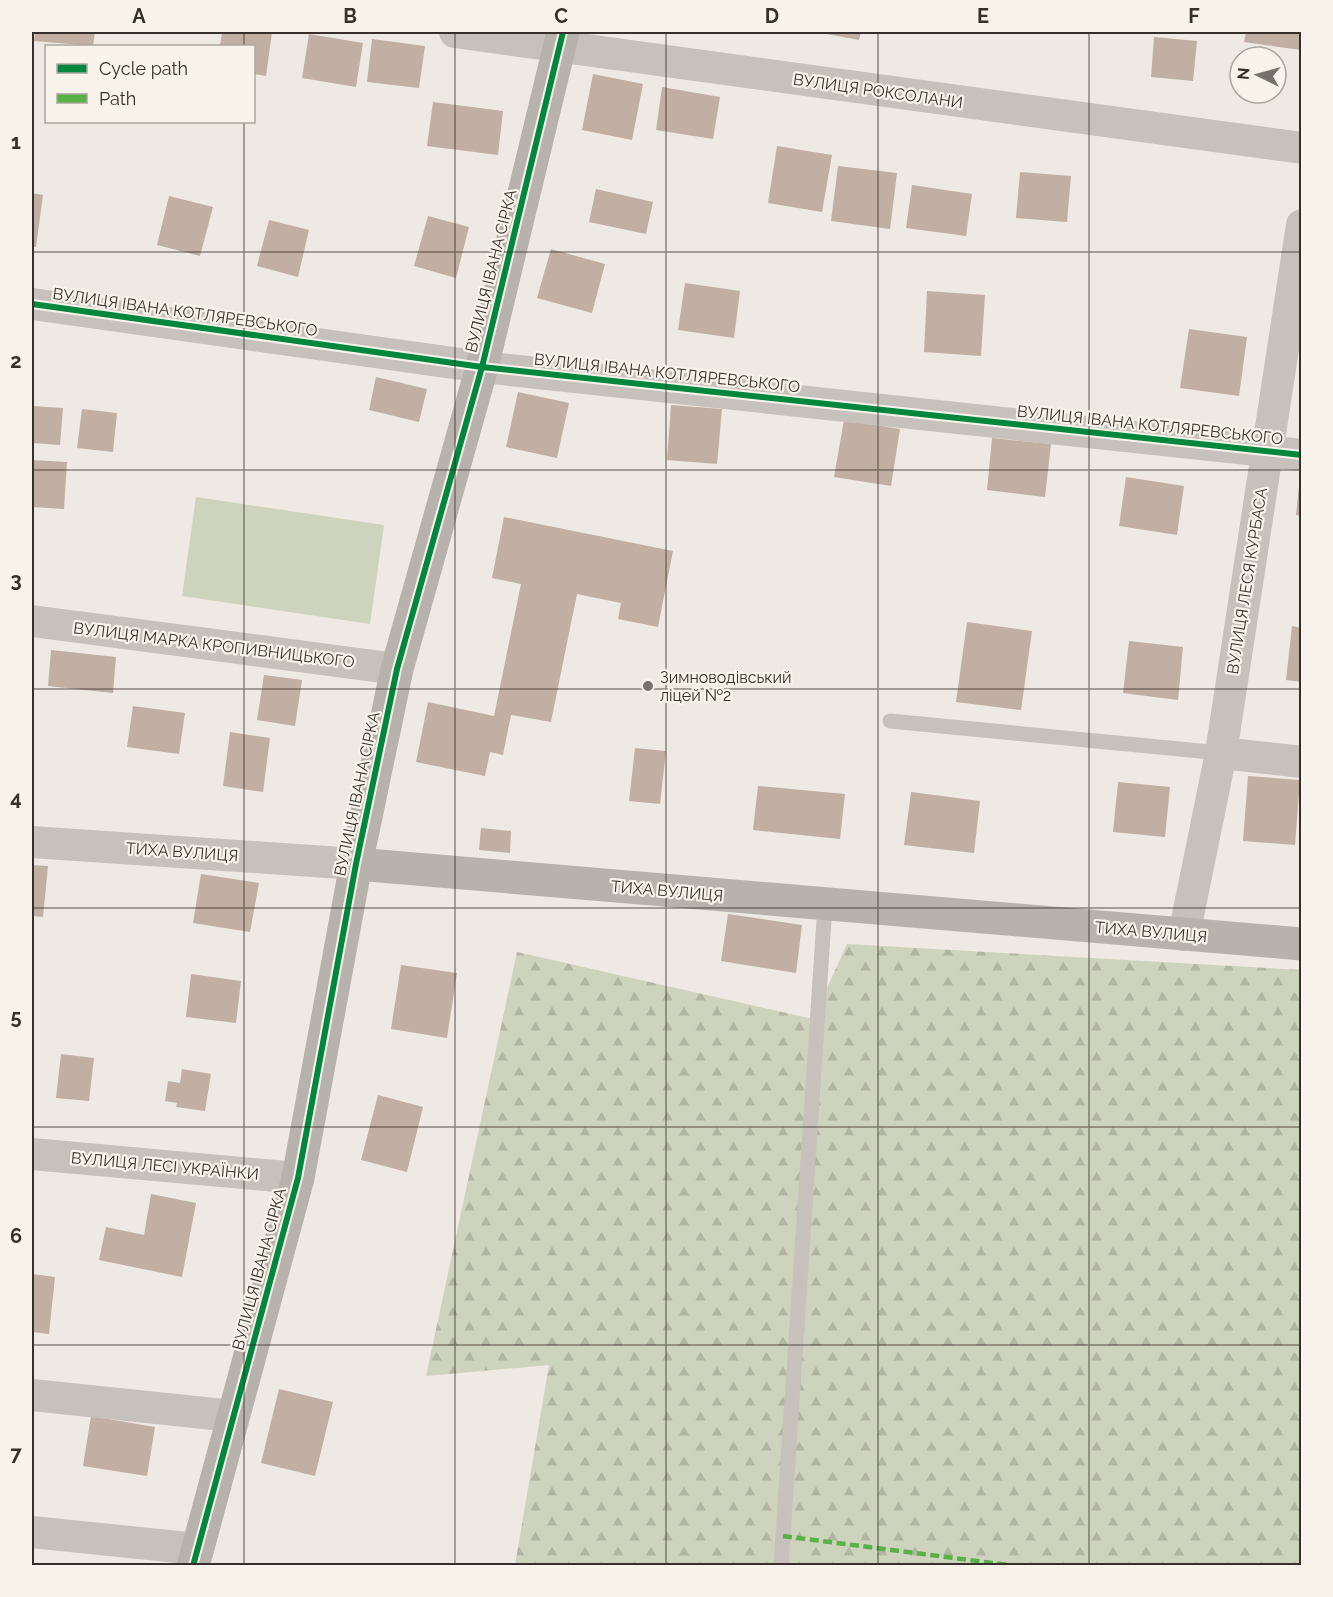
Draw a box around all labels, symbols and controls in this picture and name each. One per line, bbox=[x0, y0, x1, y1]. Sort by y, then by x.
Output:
text: A bbox=[132, 4, 146, 28]
text: B bbox=[343, 4, 357, 28]
text: C bbox=[554, 4, 568, 28]
text: D bbox=[765, 4, 779, 28]
text: E bbox=[977, 4, 989, 28]
text: F bbox=[1188, 4, 1200, 28]
legend bbox=[45, 45, 255, 123]
north arrow bbox=[1228, 45, 1288, 105]
text: Cycle path bbox=[99, 58, 188, 79]
text: N bbox=[1234, 67, 1254, 81]
street label: ВУЛИЦЯ РОКСОЛАНИ bbox=[792, 70, 964, 112]
text: Path bbox=[99, 88, 136, 109]
text: 1 bbox=[11, 130, 21, 154]
street label: ВУЛИЦЯ ІВАНА СІРКА bbox=[462, 187, 521, 355]
street label: ВУЛИЦЯ ІВАНА КОТЛЯРЕВСЬКОГО bbox=[51, 284, 319, 340]
text: 2 bbox=[10, 349, 22, 373]
street label: ВУЛИЦЯ ІВАНА КОТЛЯРЕВСЬКОГО bbox=[533, 350, 801, 396]
street label: ВУЛИЦЯ ІВАНА КОТЛЯРЕВСЬКОГО bbox=[1016, 402, 1284, 448]
street label: ВУЛИЦЯ ЛЕСЯ КУРБАСА bbox=[1223, 486, 1271, 676]
text: 3 bbox=[10, 568, 22, 592]
street label: ВУЛИЦЯ МАРКА КРОПИВНИЦЬКОГО bbox=[72, 618, 356, 672]
place label: Зимноводівський ліцей №2 bbox=[660, 668, 792, 705]
marker: Зимноводівський ліцей №2 bbox=[641, 679, 655, 693]
street label: ВУЛИЦЯ ІВАНА СІРКА bbox=[330, 710, 384, 878]
text: 4 bbox=[10, 786, 22, 810]
street label: ТИХА ВУЛИЦЯ bbox=[125, 839, 239, 865]
street label: ТИХА ВУЛИЦЯ bbox=[610, 877, 724, 905]
street label: ТИХА ВУЛИЦЯ bbox=[1094, 918, 1208, 946]
text: 5 bbox=[10, 1005, 22, 1029]
street label: ВУЛИЦЯ ЛЕСІ УКРАЇНКИ bbox=[70, 1147, 260, 1184]
street label: ВУЛИЦЯ ІВАНА СІРКА bbox=[228, 1185, 290, 1352]
text: 6 bbox=[10, 1224, 22, 1248]
text: 7 bbox=[10, 1442, 22, 1466]

